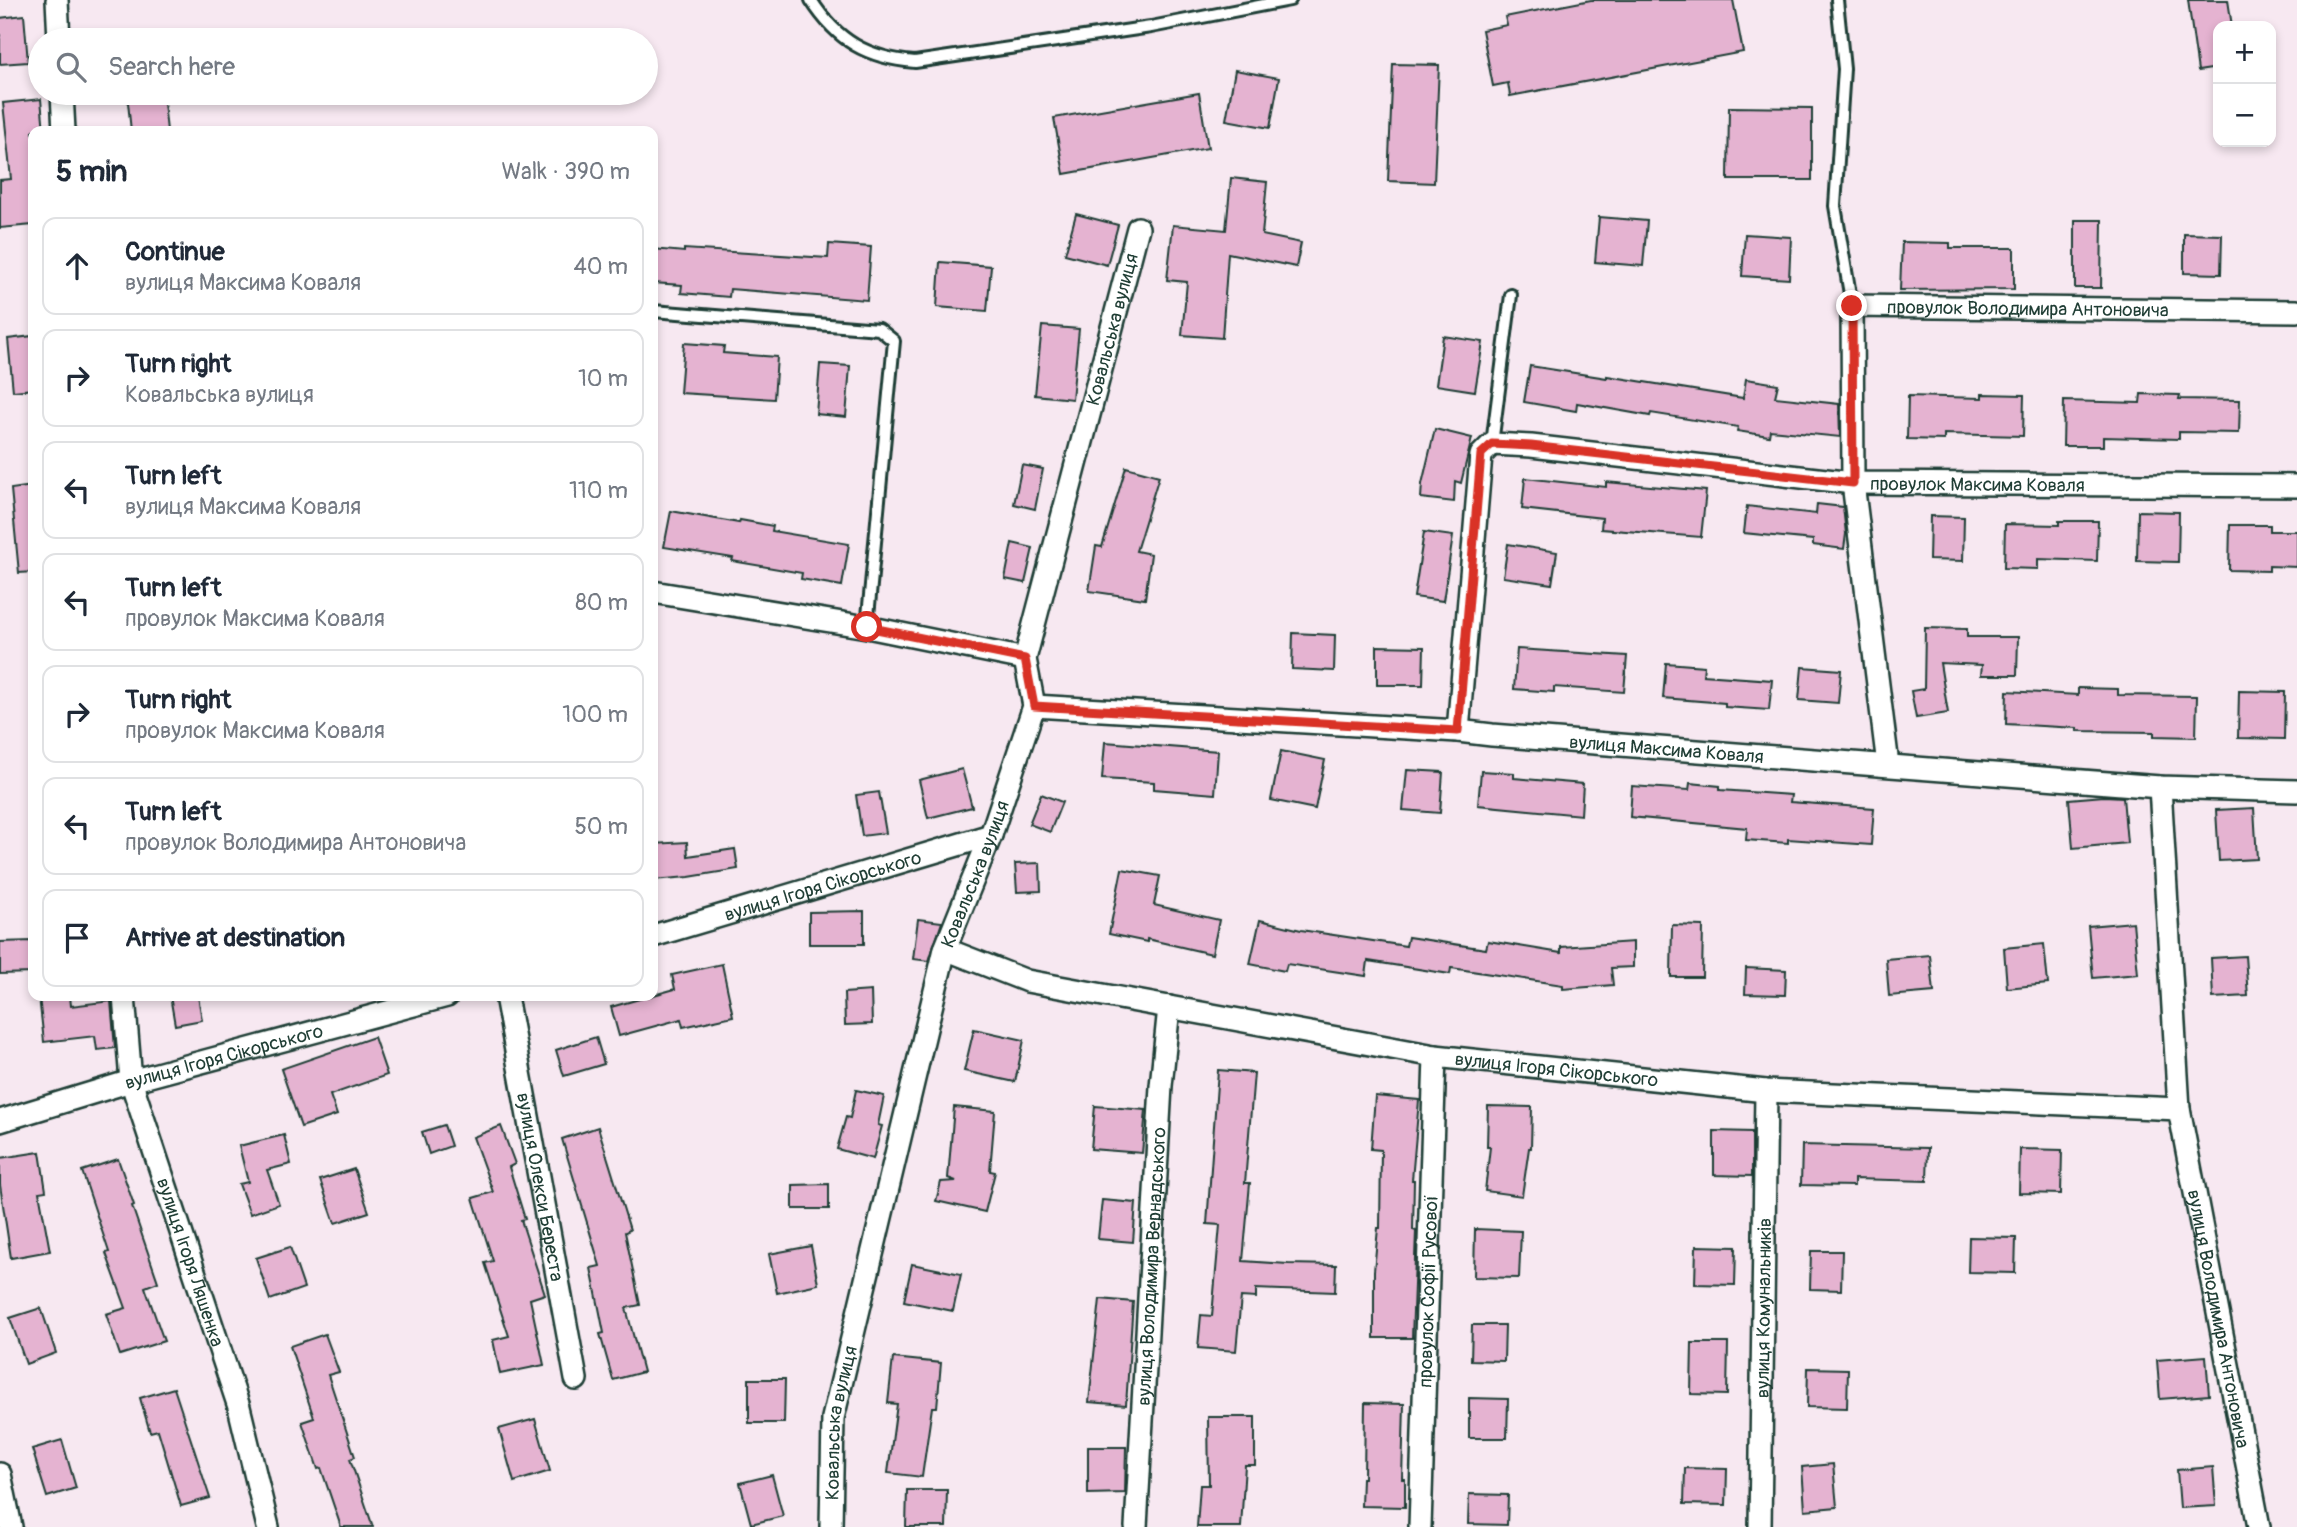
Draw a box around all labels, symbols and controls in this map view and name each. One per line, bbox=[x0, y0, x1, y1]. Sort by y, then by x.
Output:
map controls bbox=[2213, 21, 2276, 147]
button: + bbox=[2213, 21, 2276, 84]
search box bbox=[28, 28, 658, 105]
icon: search bbox=[52, 48, 90, 86]
text: Search here bbox=[108, 51, 235, 83]
button: − bbox=[2213, 84, 2276, 147]
text: 5 min bbox=[56, 153, 127, 190]
text: Walk · 390 m bbox=[501, 157, 630, 186]
text: Continue bbox=[125, 236, 225, 268]
icon: ahead bbox=[58, 247, 96, 285]
street label: Ковальська вулиця bbox=[1081, 251, 1144, 408]
text: 40 m bbox=[574, 252, 628, 281]
text: вулиця Максима Коваля bbox=[125, 268, 361, 297]
route end bbox=[1836, 290, 1867, 321]
street label: провулок Володимира Антоновича bbox=[1887, 295, 2169, 323]
text: Turn right bbox=[125, 348, 231, 380]
icon: right bbox=[58, 359, 96, 397]
text: 10 m bbox=[578, 364, 628, 393]
text: Ковальська вулиця bbox=[125, 380, 314, 409]
text: Turn left bbox=[125, 460, 221, 492]
icon: left bbox=[58, 471, 96, 509]
street label: провулок Максима Коваля bbox=[1870, 472, 2085, 498]
text: 110 m bbox=[569, 476, 628, 505]
text: вулиця Максима Коваля bbox=[125, 492, 361, 521]
text: Turn left bbox=[125, 572, 221, 604]
icon: left bbox=[58, 583, 96, 621]
text: 80 m bbox=[575, 588, 628, 617]
text: провулок Максима Коваля bbox=[125, 604, 385, 633]
route start bbox=[851, 611, 882, 642]
text: Turn right bbox=[125, 684, 231, 716]
icon: right bbox=[58, 695, 96, 733]
text: 100 m bbox=[562, 700, 628, 729]
text: провулок Максима Коваля bbox=[125, 716, 385, 745]
street label: вулиця Максима Коваля bbox=[1568, 730, 1765, 769]
text: Turn left bbox=[125, 796, 221, 828]
street label: Ковальська вулиця bbox=[936, 797, 1015, 951]
icon: left bbox=[58, 807, 96, 845]
text: 50 m bbox=[574, 812, 628, 841]
text: провулок Володимира Антоновича bbox=[125, 828, 466, 857]
street label: вулиця Ігоря Сікорського bbox=[722, 846, 924, 927]
icon: arrive bbox=[58, 919, 96, 957]
text: Arrive at destination bbox=[125, 922, 345, 954]
street label: вулиця Ігоря Сікорського bbox=[122, 1019, 326, 1095]
street label: вулиця Ігоря Сікорського bbox=[1454, 1047, 1659, 1093]
street label: вулиця Олекси Береста bbox=[511, 1091, 569, 1283]
street label: вулиця Володимира Вернадського bbox=[1132, 1127, 1172, 1406]
street label: вулиця Ігоря Ляшенка bbox=[151, 1175, 229, 1350]
street label: вулиця Володимира Антоновича bbox=[2182, 1188, 2255, 1450]
street label: провулок Софії Русової bbox=[1413, 1194, 1444, 1388]
street label: вулиця Комунальників bbox=[1751, 1218, 1777, 1398]
street label: Ковальська вулиця bbox=[820, 1343, 863, 1500]

